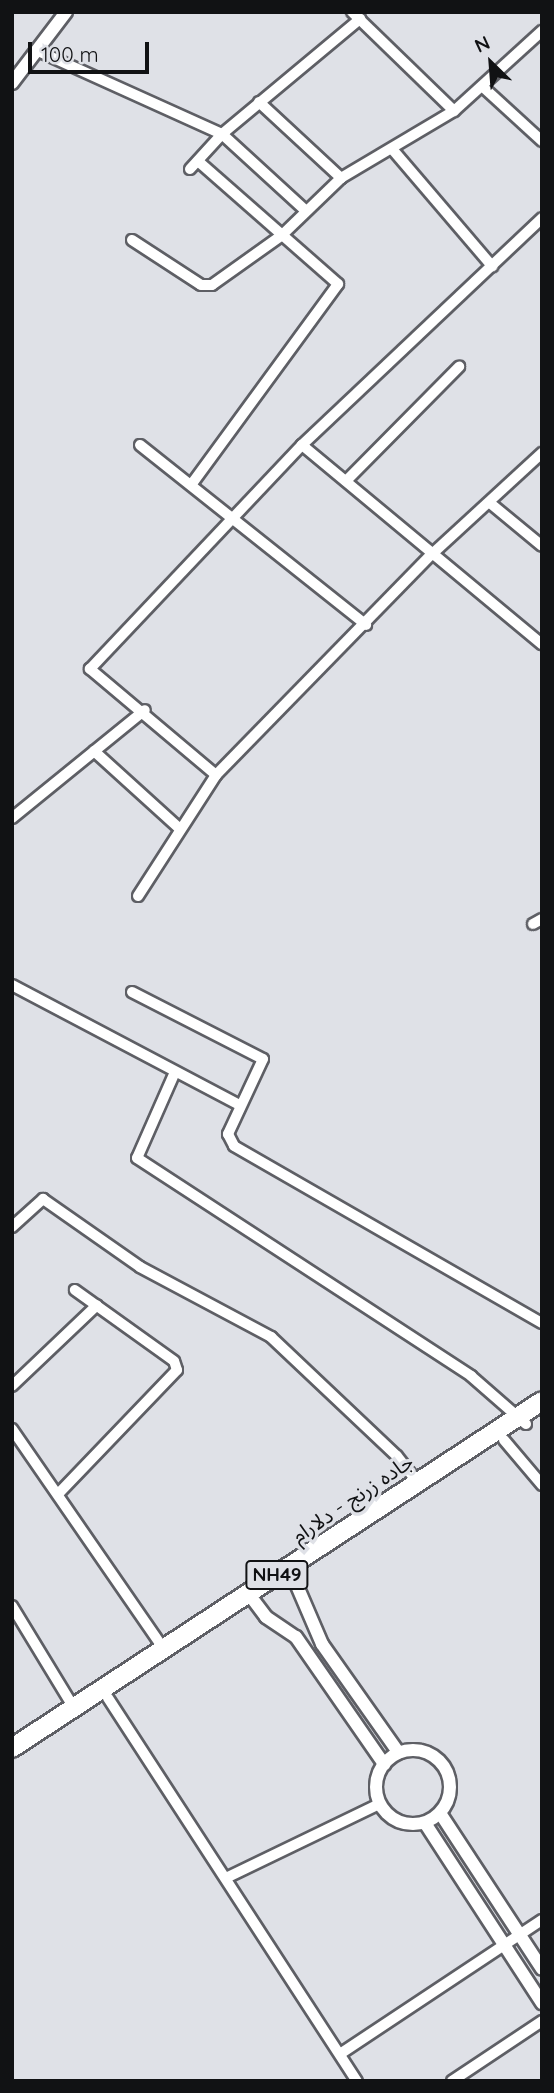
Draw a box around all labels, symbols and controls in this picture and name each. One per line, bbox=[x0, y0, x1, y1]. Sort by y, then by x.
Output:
scale bar bbox=[32, 28, 152, 72]
north arrow bbox=[456, 28, 526, 98]
text: N bbox=[471, 30, 494, 58]
text: 100 m bbox=[41, 41, 99, 67]
street label: جاده زرنج - دلارام bbox=[286, 1448, 418, 1548]
road number: NH49 bbox=[244, 1560, 310, 1590]

